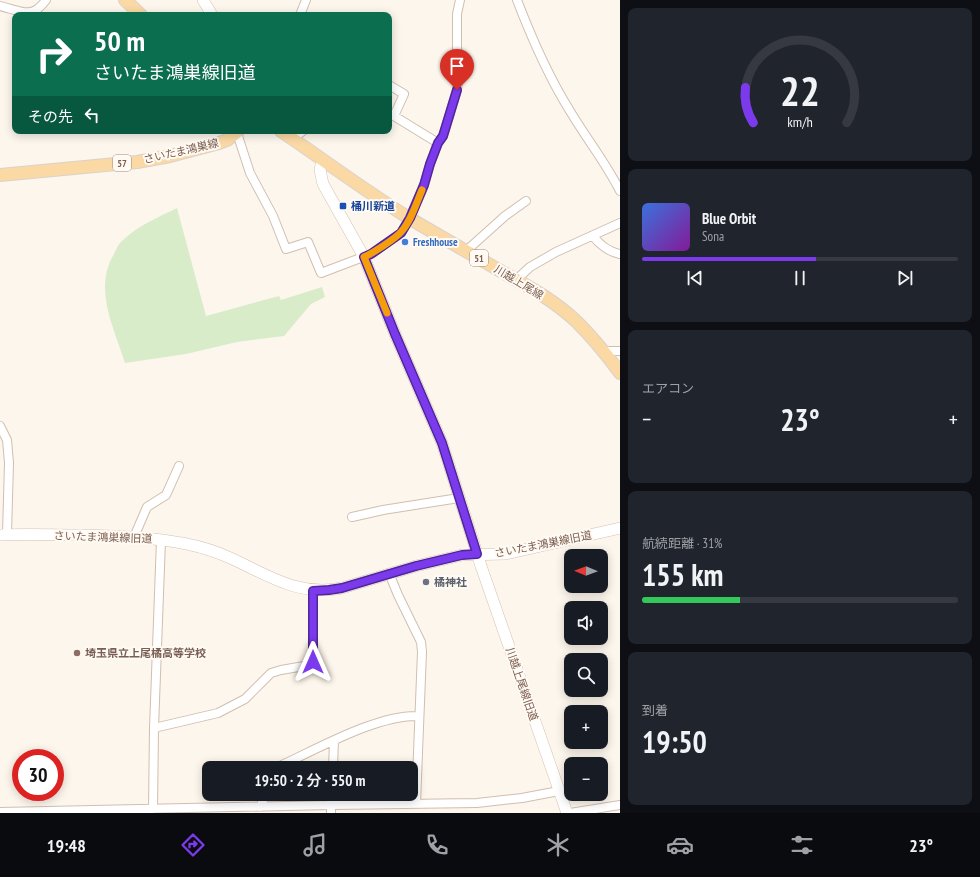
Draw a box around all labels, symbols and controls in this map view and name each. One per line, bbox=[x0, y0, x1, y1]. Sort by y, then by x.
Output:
text: 50 m bbox=[94, 22, 145, 59]
icon: right bbox=[28, 28, 80, 80]
pin bbox=[440, 49, 474, 90]
icon: arrive bbox=[446, 55, 468, 77]
text: さいたま鴻巣線旧道 bbox=[94, 61, 255, 84]
text: 22 bbox=[780, 63, 820, 116]
icon: left bbox=[81, 104, 103, 126]
text: その先 bbox=[28, 107, 73, 126]
text: km/h bbox=[787, 111, 813, 130]
street label: さいたま鴻巣線 bbox=[142, 136, 220, 166]
road number: 57 bbox=[113, 155, 131, 171]
place label: 桶川新道 bbox=[351, 199, 395, 213]
marker: 桶川新道 bbox=[338, 201, 348, 211]
text: Blue Orbit bbox=[702, 209, 756, 228]
text: Sona bbox=[702, 228, 724, 245]
place label: Freshhouse bbox=[413, 235, 458, 249]
marker: Freshhouse bbox=[400, 237, 410, 247]
road number: 51 bbox=[470, 250, 488, 266]
street label: 川越上尾線 bbox=[492, 262, 546, 302]
icon: previous bbox=[684, 267, 706, 289]
icon: pause bbox=[789, 267, 811, 289]
icon: next bbox=[894, 267, 916, 289]
text: エアコン bbox=[642, 380, 694, 397]
text: 23° bbox=[780, 400, 820, 439]
text: − bbox=[642, 405, 651, 433]
text: + bbox=[949, 405, 958, 433]
street label: さいたま鴻巣線旧道 bbox=[53, 528, 153, 546]
street label: さいたま鴻巣線旧道 bbox=[493, 528, 593, 560]
text: 航続距離 · 31% bbox=[642, 535, 722, 552]
north arrow bbox=[564, 549, 608, 593]
map controls bbox=[564, 549, 608, 801]
text: 155 km bbox=[642, 555, 723, 594]
place label: 橘神社 bbox=[434, 575, 467, 589]
marker: 橘神社 bbox=[421, 577, 431, 587]
button: sound bbox=[564, 601, 608, 645]
position arrow bbox=[292, 641, 334, 683]
street label: 川越上尾線旧道 bbox=[503, 645, 541, 723]
place label: 埼玉県立上尾橘高等学校 bbox=[85, 646, 206, 660]
marker: 埼玉県立上尾橘高等学校 bbox=[72, 648, 82, 658]
button: search bbox=[564, 653, 608, 697]
text: 到着 bbox=[642, 702, 668, 719]
button: + bbox=[564, 705, 608, 749]
text: 19:50 bbox=[642, 722, 707, 761]
speed limit sign: 30 bbox=[12, 749, 64, 801]
button: − bbox=[564, 757, 608, 801]
text: 19:50 · 2 分 · 550 m bbox=[255, 771, 365, 790]
icon: directions bbox=[179, 831, 207, 859]
icon: music bbox=[301, 831, 329, 859]
icon: phone bbox=[423, 831, 451, 859]
icon: climate bbox=[544, 831, 572, 859]
icon: car bbox=[666, 831, 694, 859]
icon: filters bbox=[788, 831, 816, 859]
text: 19:48 bbox=[47, 834, 86, 857]
text: 23° bbox=[909, 834, 933, 857]

